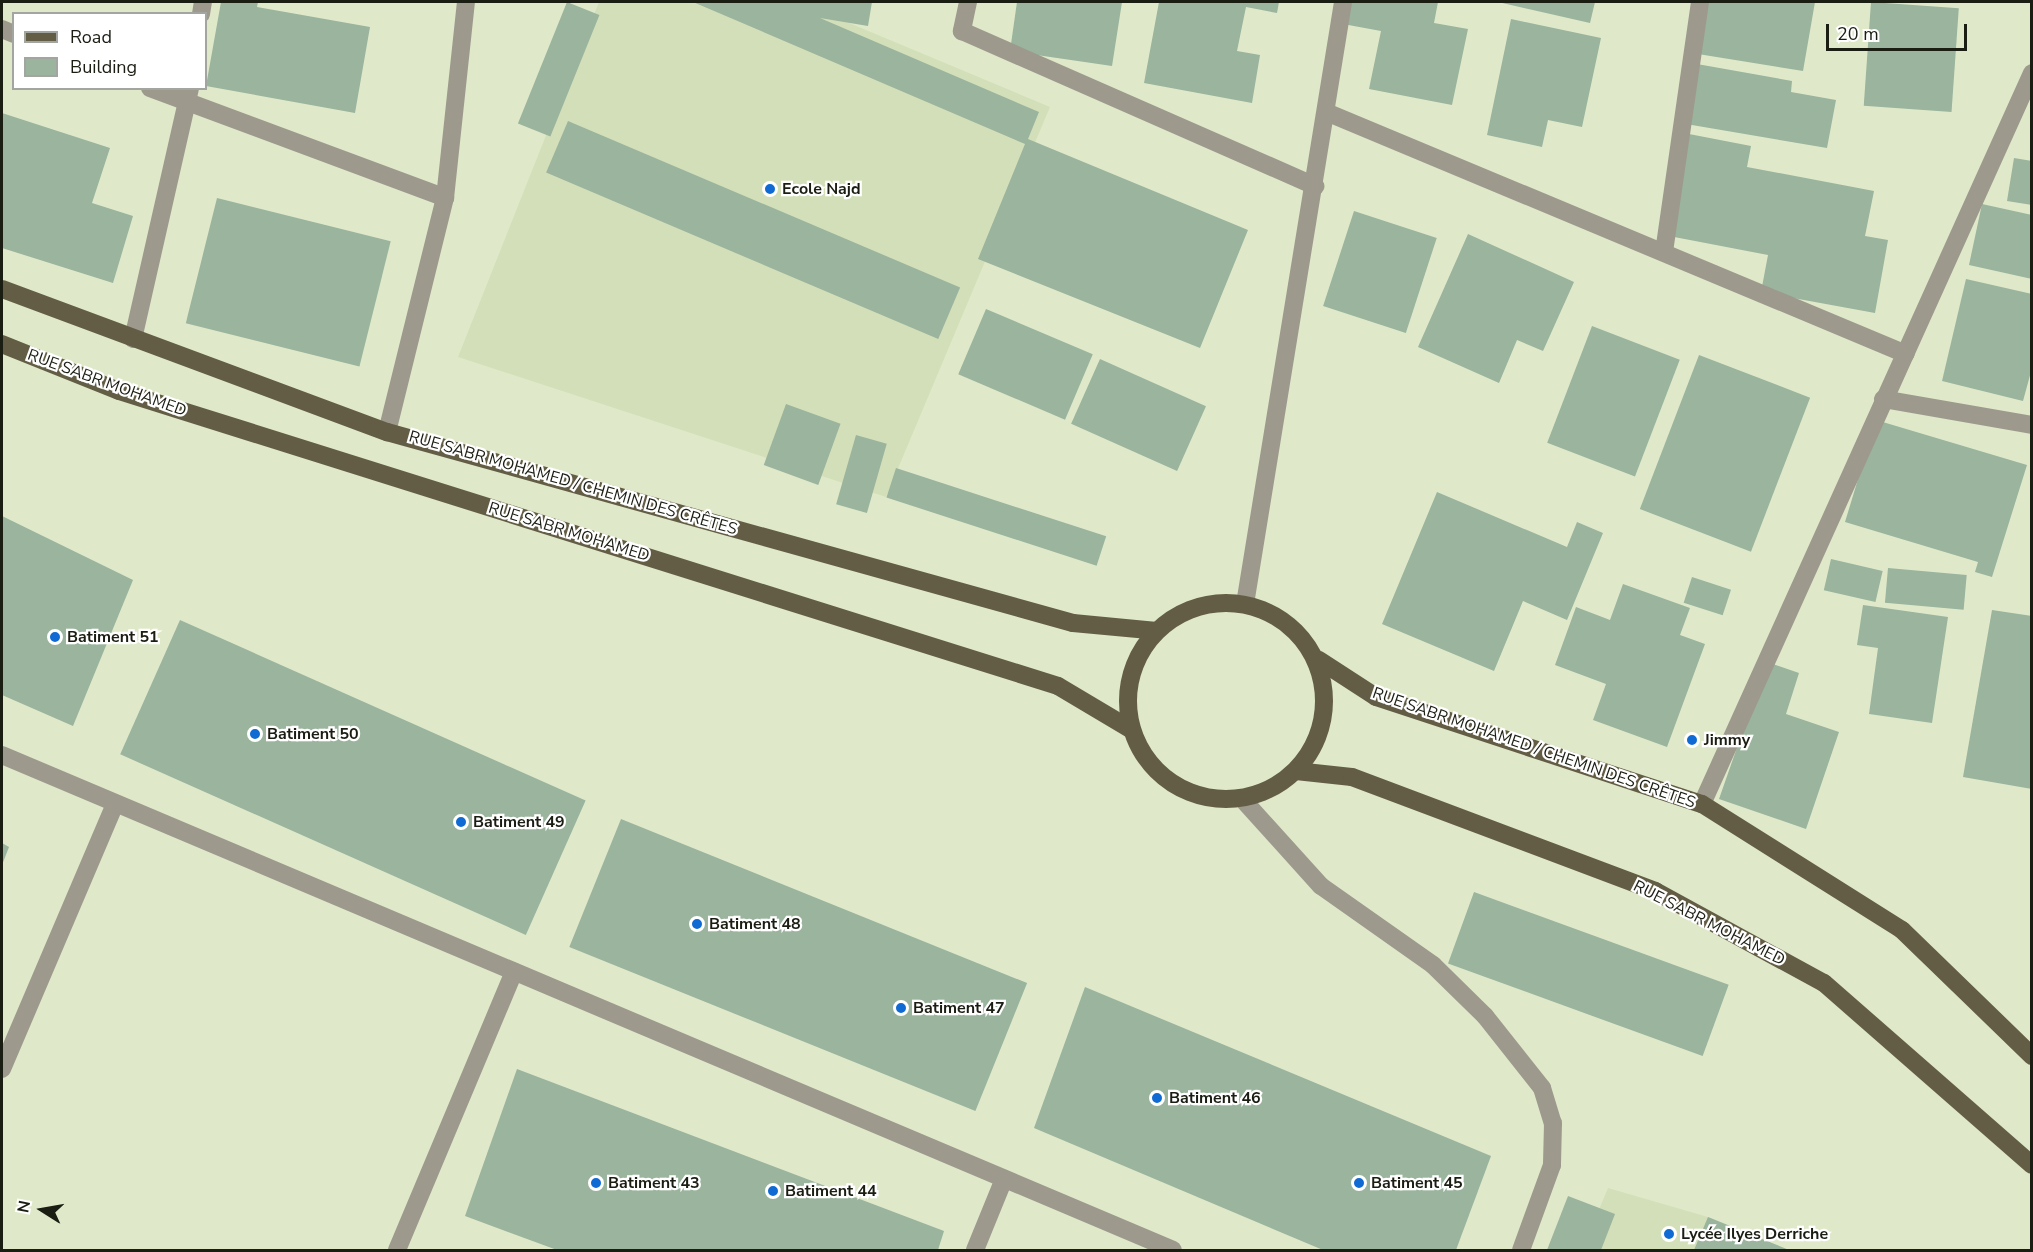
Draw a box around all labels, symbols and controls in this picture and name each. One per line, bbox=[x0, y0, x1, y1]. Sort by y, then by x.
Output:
legend bbox=[12, 12, 207, 90]
scale bar bbox=[1829, 12, 1970, 50]
text: 20 m bbox=[1837, 22, 1879, 46]
text: Road bbox=[70, 25, 112, 49]
text: Building bbox=[70, 55, 137, 79]
place label: Ecole Najd bbox=[782, 179, 861, 199]
marker: Ecole Najd bbox=[763, 182, 777, 196]
street label: RUE SABR MOHAMED bbox=[25, 345, 189, 421]
street label: RUE SABR MOHAMED / CHEMIN DES CRÊTES bbox=[407, 427, 739, 539]
street label: RUE SABR MOHAMED bbox=[486, 498, 652, 566]
place label: Batiment 51 bbox=[67, 627, 159, 647]
marker: Batiment 51 bbox=[48, 630, 62, 644]
street label: RUE SABR MOHAMED / CHEMIN DES CRÊTES bbox=[1370, 683, 1698, 813]
place label: Batiment 50 bbox=[267, 724, 359, 744]
marker: Batiment 50 bbox=[248, 727, 262, 741]
place label: Jimmy bbox=[1704, 730, 1750, 750]
marker: Jimmy bbox=[1685, 733, 1699, 747]
place label: Batiment 49 bbox=[473, 812, 565, 832]
marker: Batiment 49 bbox=[454, 815, 468, 829]
street label: RUE SABR MOHAMED bbox=[1630, 876, 1788, 970]
place label: Batiment 48 bbox=[709, 914, 801, 934]
marker: Batiment 48 bbox=[690, 917, 704, 931]
place label: Batiment 47 bbox=[913, 998, 1005, 1018]
marker: Batiment 47 bbox=[894, 1001, 908, 1015]
place label: Batiment 46 bbox=[1169, 1088, 1261, 1108]
marker: Batiment 46 bbox=[1150, 1091, 1164, 1105]
place label: Batiment 43 bbox=[608, 1173, 700, 1193]
place label: Batiment 45 bbox=[1371, 1173, 1463, 1193]
marker: Batiment 43 bbox=[589, 1176, 603, 1190]
marker: Batiment 45 bbox=[1352, 1176, 1366, 1190]
north arrow bbox=[12, 1180, 72, 1240]
place label: Batiment 44 bbox=[785, 1181, 877, 1201]
marker: Batiment 44 bbox=[766, 1184, 780, 1198]
text: N bbox=[12, 1199, 36, 1215]
place label: Lycée Ilyes Derriche bbox=[1681, 1224, 1828, 1244]
marker: Lycée Ilyes Derriche bbox=[1662, 1227, 1676, 1241]

